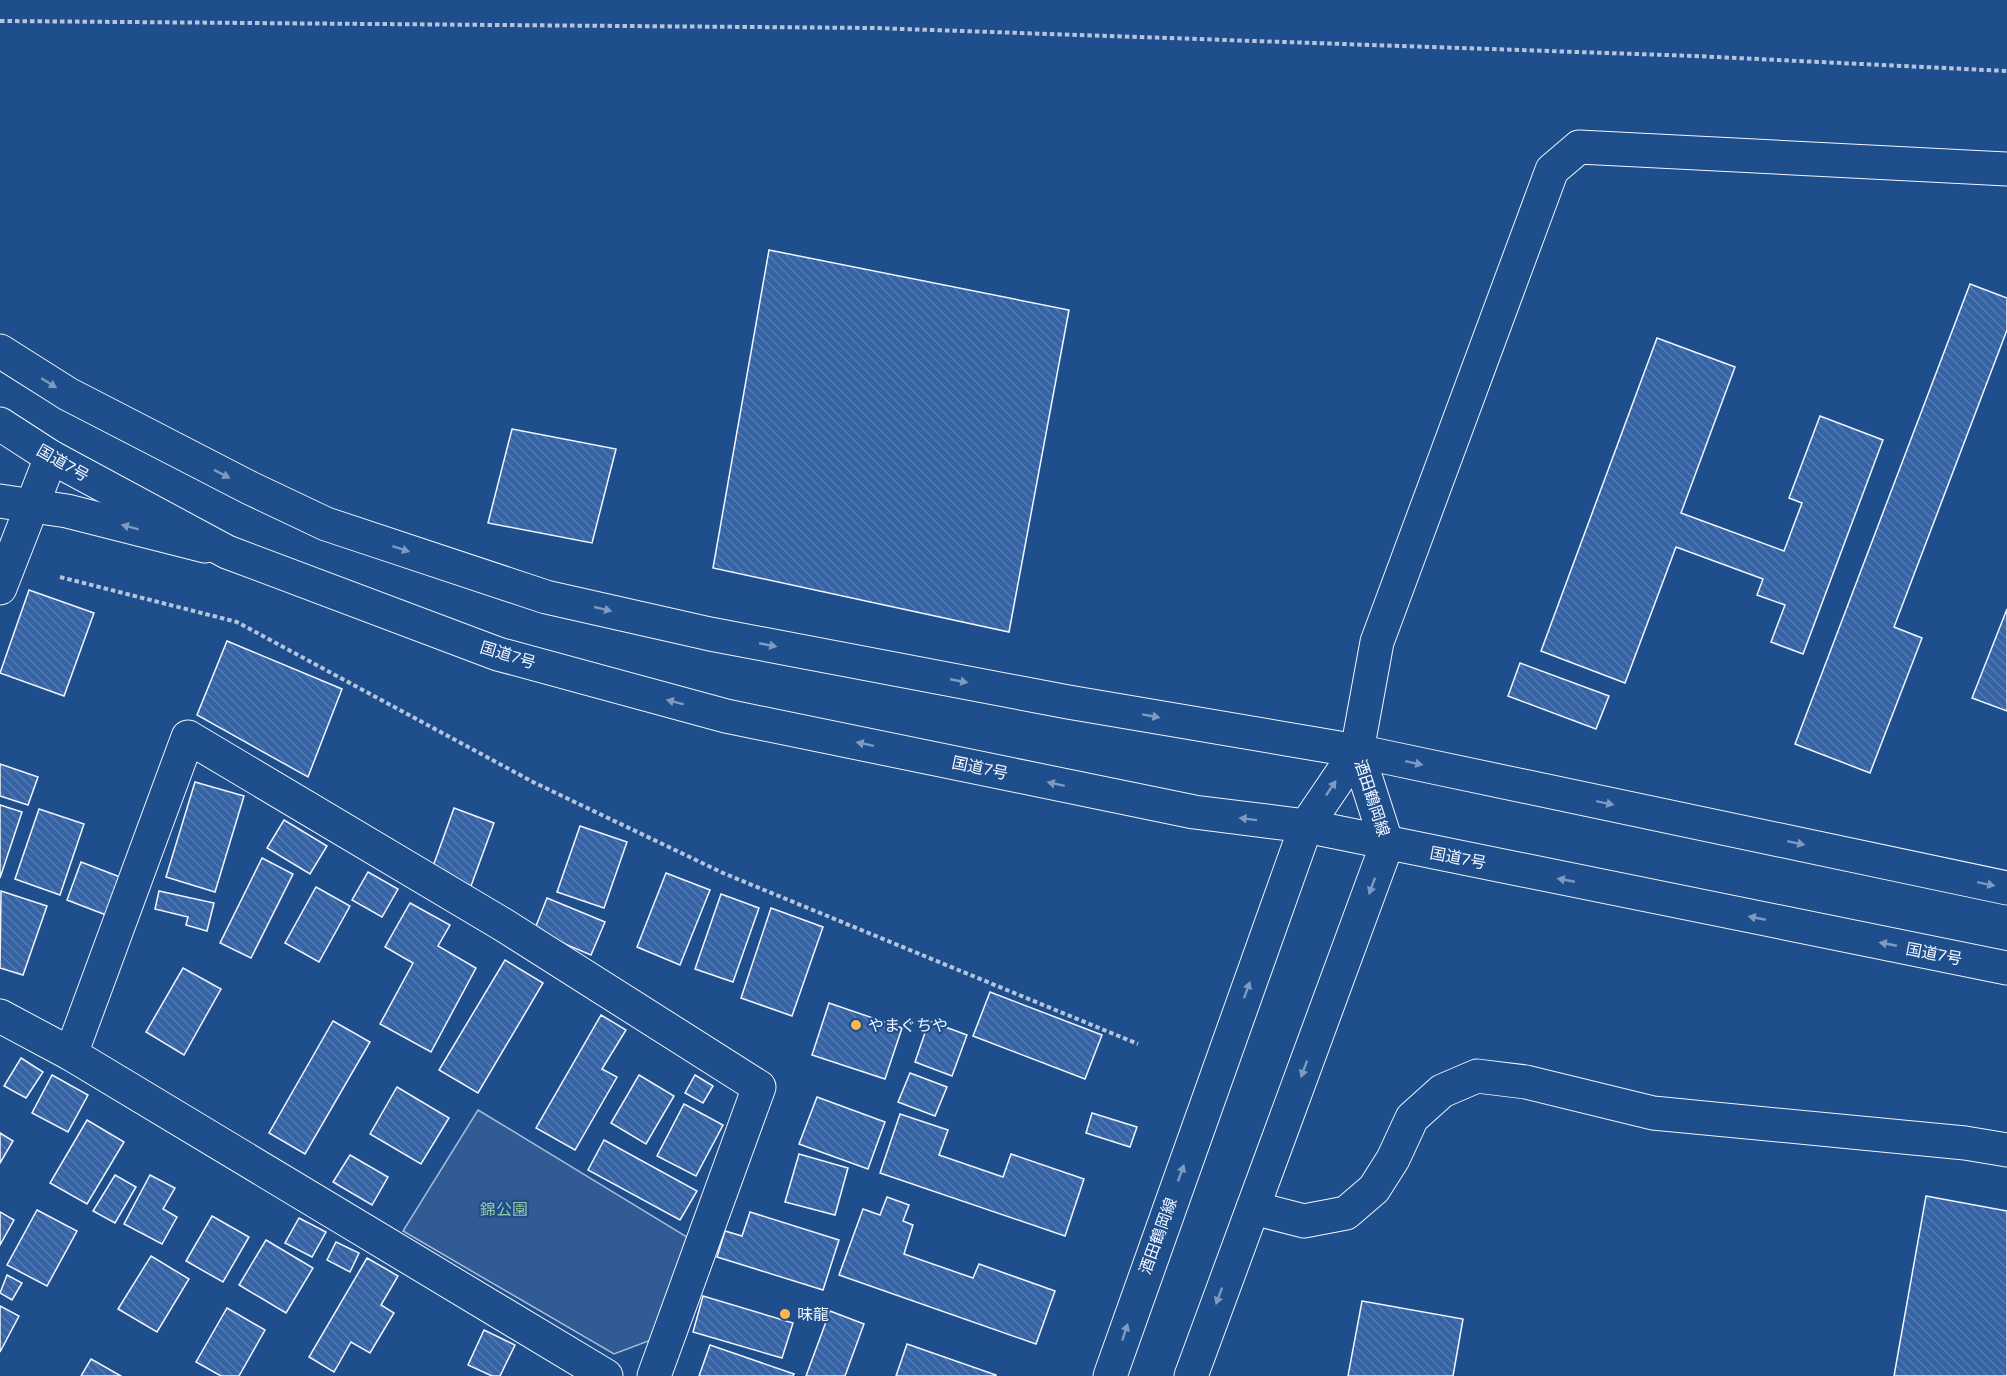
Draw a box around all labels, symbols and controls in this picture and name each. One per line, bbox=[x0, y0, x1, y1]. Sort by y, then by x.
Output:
one-way arrow bbox=[41, 377, 58, 388]
street label: 国道7号 bbox=[33, 440, 93, 486]
one-way arrow bbox=[213, 469, 230, 479]
one-way arrow bbox=[121, 522, 139, 531]
one-way arrow bbox=[392, 544, 410, 554]
one-way arrow bbox=[593, 605, 612, 615]
street label: 国道7号 bbox=[478, 637, 538, 673]
one-way arrow bbox=[758, 641, 777, 650]
one-way arrow bbox=[950, 677, 969, 686]
one-way arrow bbox=[666, 696, 684, 706]
one-way arrow bbox=[1142, 712, 1161, 721]
one-way arrow bbox=[856, 739, 875, 748]
street label: 国道7号 bbox=[950, 752, 1010, 784]
street label: 酒田鶴岡線 bbox=[1350, 757, 1394, 839]
one-way arrow bbox=[1405, 759, 1424, 768]
one-way arrow bbox=[1047, 779, 1066, 788]
one-way arrow bbox=[1326, 780, 1337, 797]
one-way arrow bbox=[1596, 799, 1615, 808]
one-way arrow bbox=[1239, 814, 1258, 824]
one-way arrow bbox=[1786, 839, 1805, 849]
street label: 国道7号 bbox=[1428, 842, 1488, 874]
one-way arrow bbox=[1556, 875, 1575, 884]
one-way arrow bbox=[1367, 877, 1376, 895]
one-way arrow bbox=[1977, 879, 1996, 889]
one-way arrow bbox=[1747, 913, 1766, 922]
street label: 国道7号 bbox=[1904, 938, 1964, 970]
one-way arrow bbox=[1878, 939, 1897, 948]
one-way arrow bbox=[1243, 981, 1253, 999]
place label: やまぐちや bbox=[868, 1015, 948, 1036]
marker: やまぐちや bbox=[849, 1018, 863, 1032]
one-way arrow bbox=[1299, 1060, 1309, 1078]
one-way arrow bbox=[1176, 1164, 1186, 1182]
street label: 酒田鶴岡線 bbox=[1134, 1195, 1182, 1277]
park label: 錦公園 bbox=[480, 1199, 528, 1220]
one-way arrow bbox=[1214, 1287, 1224, 1305]
place label: 味龍 bbox=[797, 1304, 829, 1325]
marker: 味龍 bbox=[778, 1307, 792, 1321]
one-way arrow bbox=[1121, 1323, 1130, 1341]

